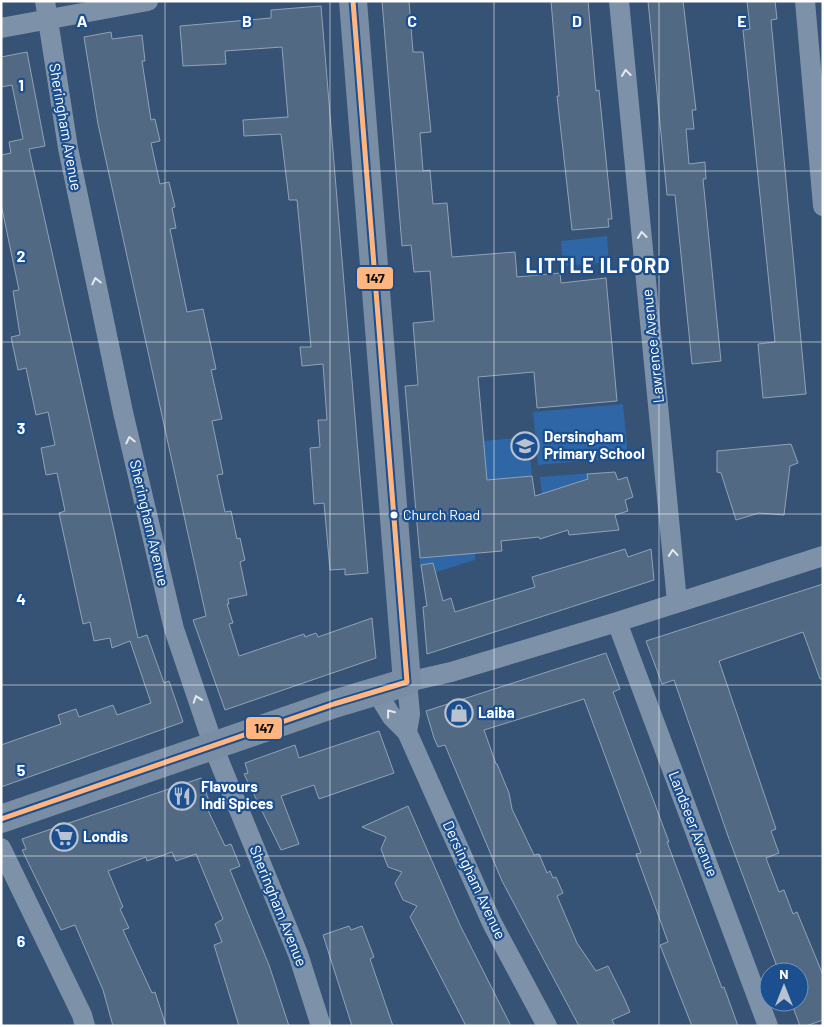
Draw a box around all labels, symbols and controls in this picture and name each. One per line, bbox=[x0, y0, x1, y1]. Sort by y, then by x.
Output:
text: A bbox=[77, 11, 88, 30]
text: B bbox=[242, 11, 252, 30]
text: C bbox=[407, 11, 417, 30]
text: D bbox=[572, 11, 582, 30]
text: E bbox=[737, 11, 747, 30]
street label: Sheringham Avenue bbox=[46, 62, 86, 192]
one-way arrow bbox=[621, 69, 632, 77]
text: 1 bbox=[18, 75, 24, 94]
one-way arrow bbox=[637, 230, 648, 238]
text: 2 bbox=[17, 246, 26, 265]
district label: LITTLE ILFORD bbox=[525, 253, 671, 277]
line badge: 147 bbox=[356, 266, 394, 290]
text: 147 bbox=[365, 269, 385, 286]
one-way arrow bbox=[91, 277, 102, 286]
street label: Lawrence Avenue bbox=[637, 288, 667, 404]
text: 3 bbox=[17, 418, 25, 437]
place label: Dersingham Primary School bbox=[544, 427, 645, 462]
school or university icon: Dersingham Primary School bbox=[510, 431, 540, 461]
one-way arrow bbox=[125, 436, 136, 445]
street label: Sheringham Avenue bbox=[127, 458, 173, 588]
place label: Church Road bbox=[403, 506, 480, 523]
marker: Church Road bbox=[389, 510, 399, 520]
one-way arrow bbox=[667, 549, 678, 557]
text: 4 bbox=[16, 589, 26, 608]
one-way arrow bbox=[193, 695, 203, 703]
shop icon: Laiba bbox=[444, 698, 474, 728]
place label: Laiba bbox=[478, 703, 515, 721]
one-way arrow bbox=[387, 710, 395, 719]
line badge: 147 bbox=[245, 716, 283, 740]
text: 147 bbox=[254, 719, 274, 736]
text: 5 bbox=[17, 760, 26, 779]
street label: Landseer Avenue bbox=[666, 768, 722, 879]
place label: Flavours Indi Spices bbox=[201, 777, 274, 812]
restaurant icon: Flavours Indi Spices bbox=[167, 781, 197, 811]
street label: Dersingham Avenue bbox=[440, 817, 510, 942]
supermarket icon: Londis bbox=[49, 822, 79, 852]
place label: Londis bbox=[83, 827, 128, 845]
street label: Sheringham Avenue bbox=[246, 842, 311, 969]
text: 6 bbox=[17, 931, 26, 950]
north arrow bbox=[759, 962, 809, 1012]
text: N bbox=[779, 965, 789, 982]

